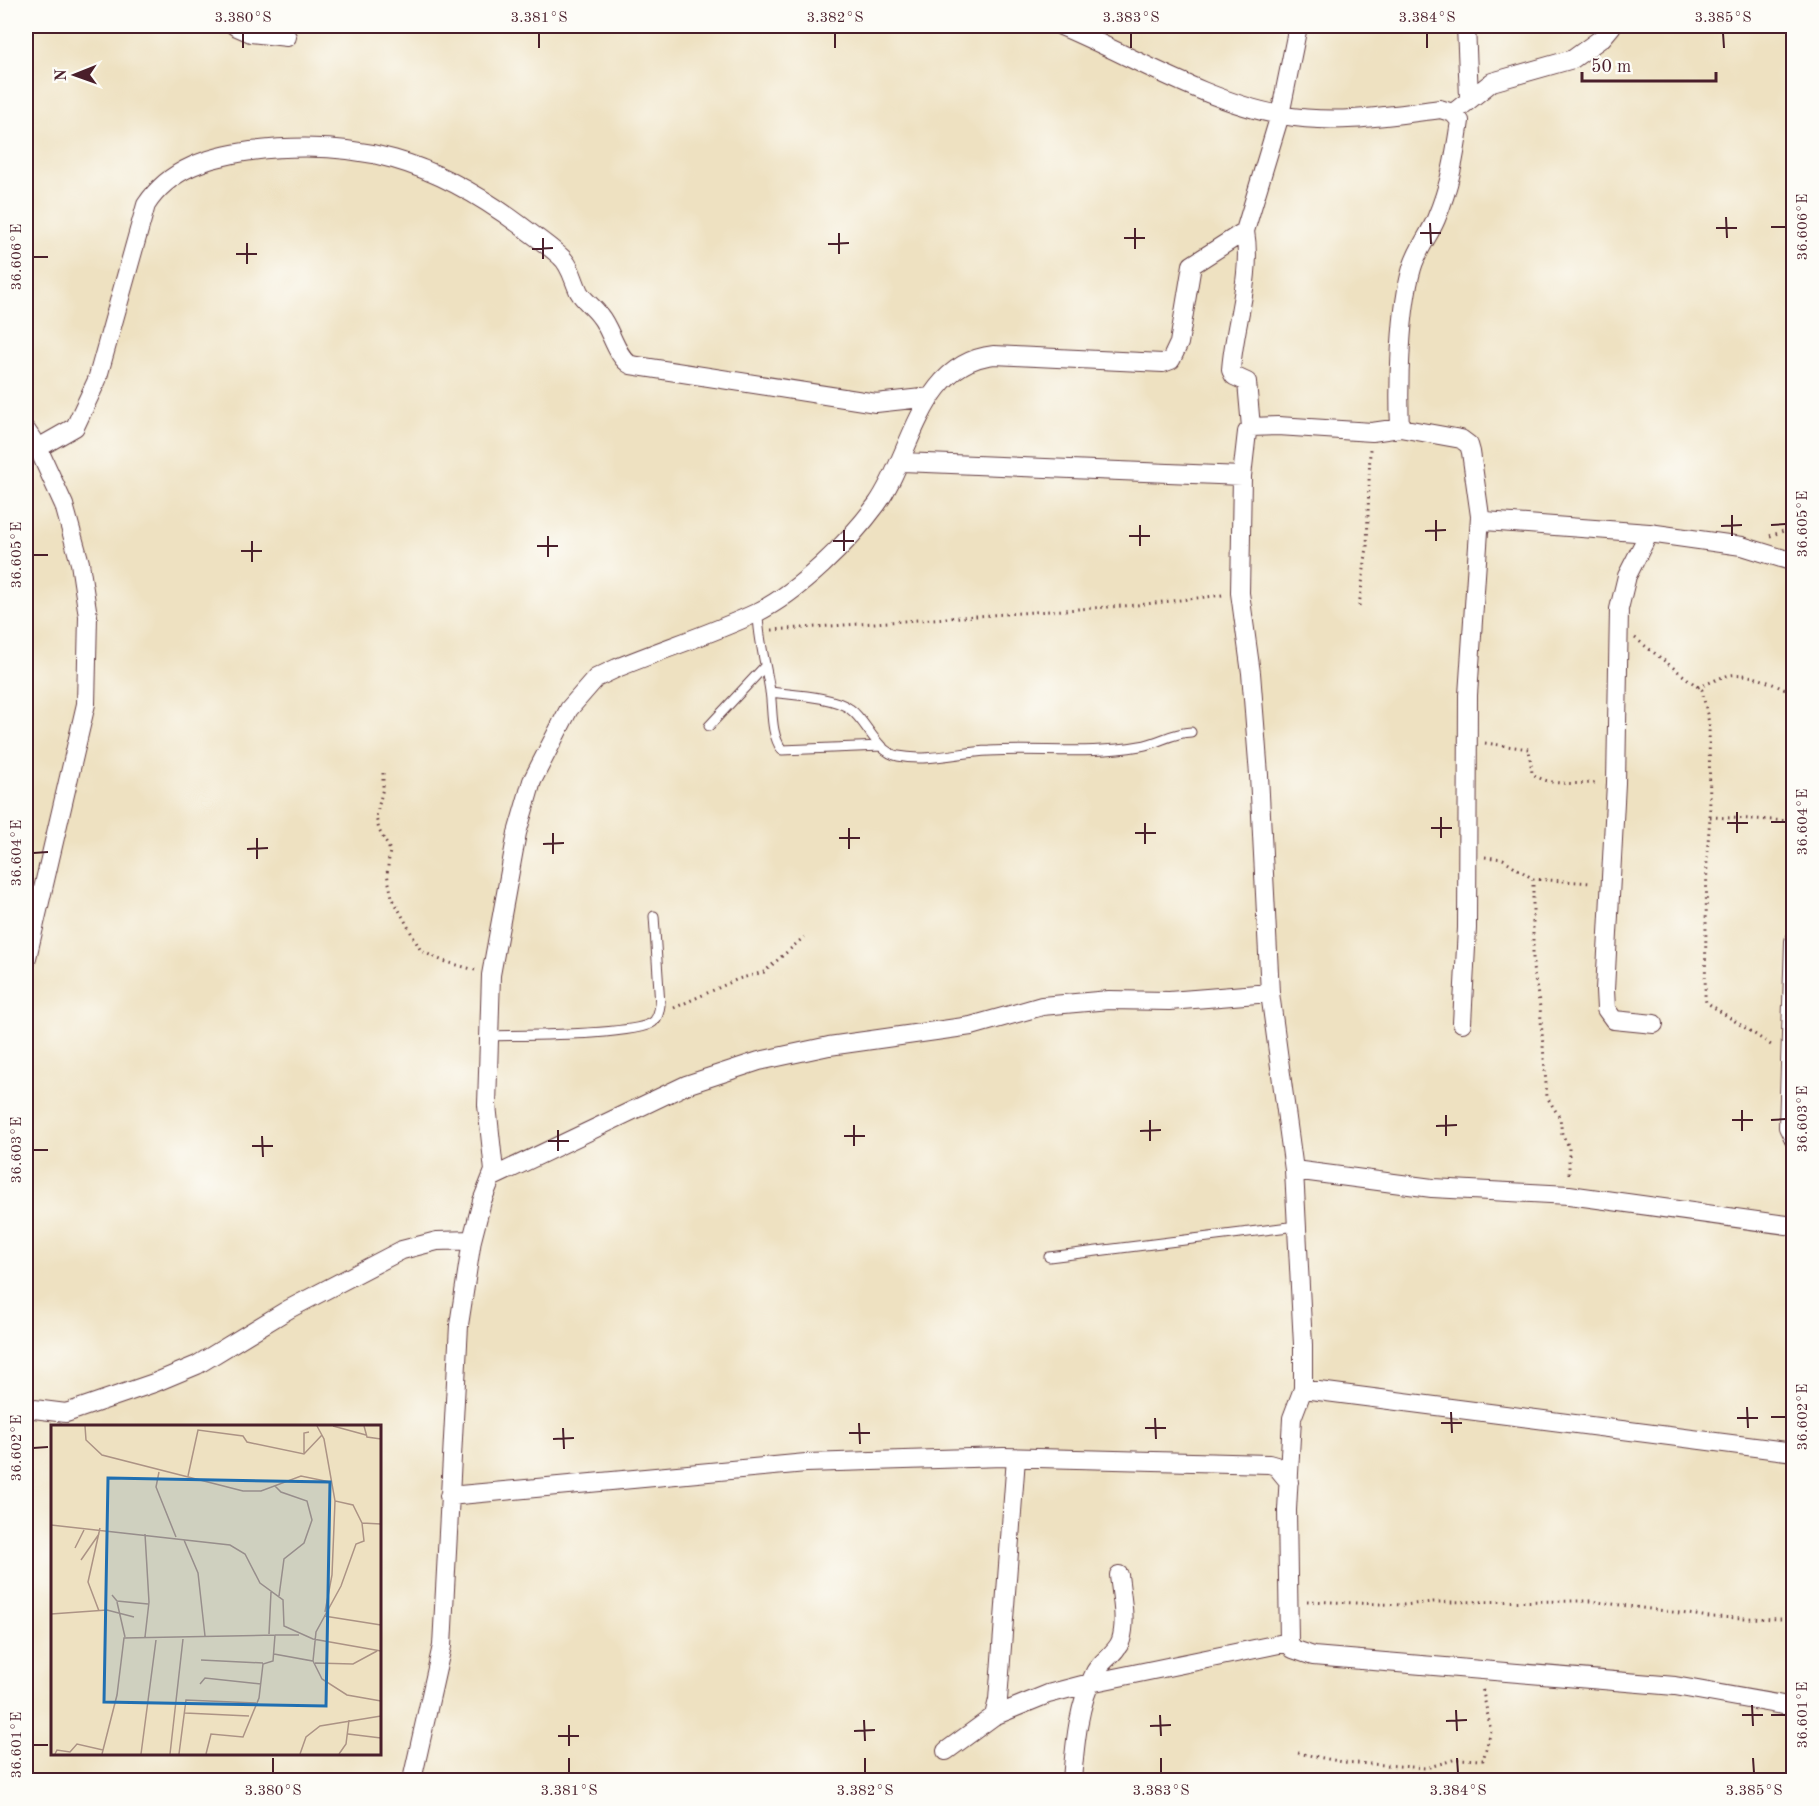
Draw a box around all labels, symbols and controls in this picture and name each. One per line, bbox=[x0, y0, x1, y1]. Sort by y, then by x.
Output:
text: 3.380°S bbox=[214, 11, 272, 26]
text: 3.381°S bbox=[510, 11, 568, 26]
text: 3.382°S bbox=[806, 11, 864, 26]
text: 3.383°S bbox=[1102, 11, 1160, 26]
text: 3.384°S bbox=[1398, 11, 1456, 26]
text: 3.385°S bbox=[1694, 11, 1752, 26]
north arrow bbox=[45, 45, 105, 105]
scale bar bbox=[1582, 45, 1716, 83]
text: 50 m bbox=[1591, 58, 1631, 76]
text: N bbox=[54, 68, 70, 81]
text: 36.606°E bbox=[1796, 194, 1811, 260]
text: 36.606°E bbox=[10, 224, 25, 290]
text: 36.605°E bbox=[1796, 491, 1811, 557]
text: 36.605°E bbox=[10, 522, 25, 588]
text: 36.604°E bbox=[1796, 789, 1811, 855]
text: 36.604°E bbox=[10, 820, 25, 886]
text: 36.603°E bbox=[1796, 1086, 1811, 1152]
text: 36.603°E bbox=[10, 1117, 25, 1183]
text: 36.602°E bbox=[1796, 1384, 1811, 1450]
text: 36.602°E bbox=[10, 1415, 25, 1481]
inset map bbox=[51, 1425, 381, 1755]
text: 36.601°E bbox=[1796, 1682, 1811, 1748]
text: 36.601°E bbox=[10, 1712, 25, 1778]
text: 3.380°S bbox=[244, 1784, 302, 1799]
text: 3.381°S bbox=[540, 1784, 598, 1799]
text: 3.382°S bbox=[836, 1784, 894, 1799]
text: 3.383°S bbox=[1132, 1784, 1190, 1799]
text: 3.384°S bbox=[1429, 1784, 1487, 1799]
text: 3.385°S bbox=[1725, 1784, 1783, 1799]

